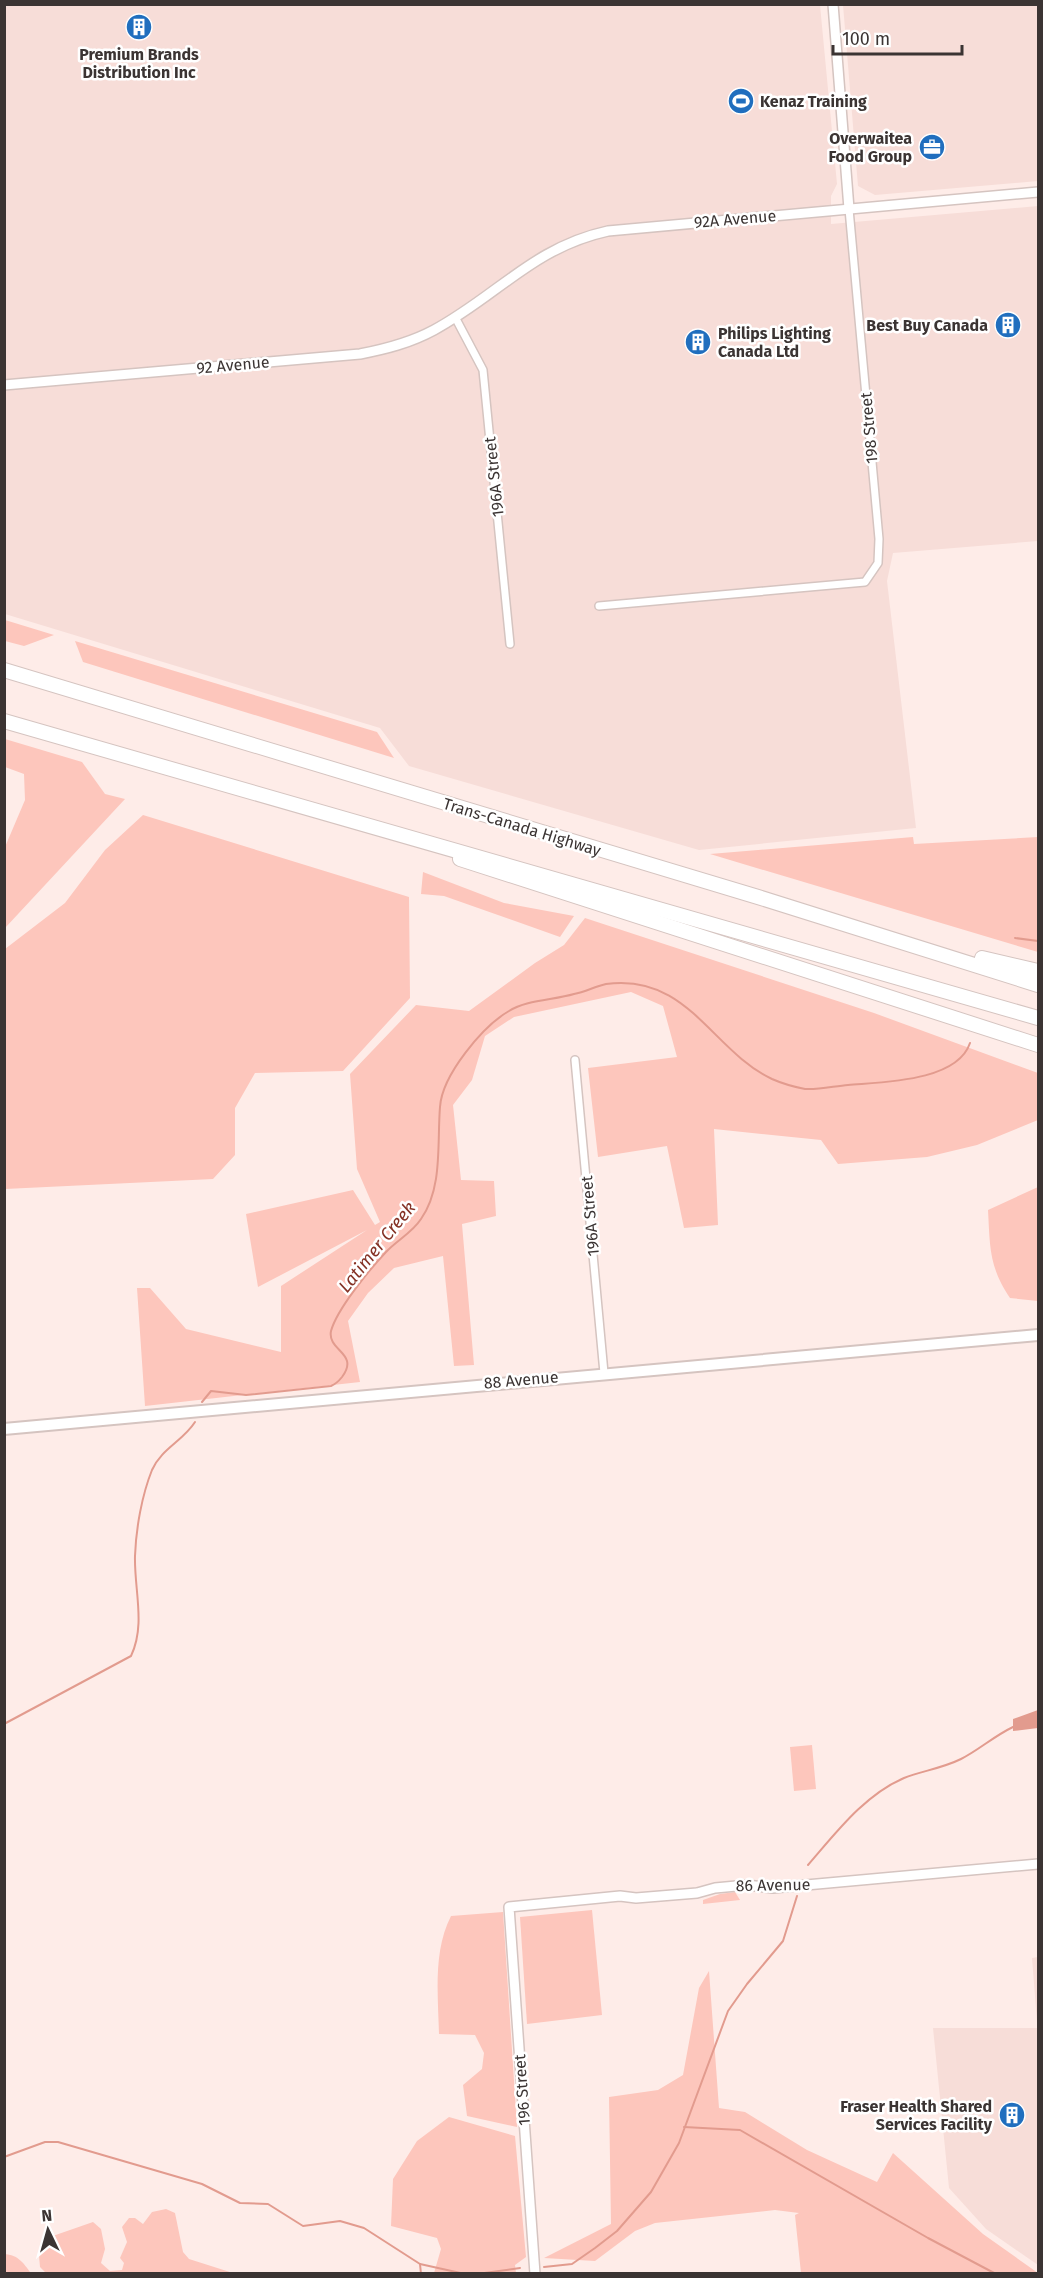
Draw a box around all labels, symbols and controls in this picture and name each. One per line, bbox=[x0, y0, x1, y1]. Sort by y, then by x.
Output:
building icon: Premium Brands Distribution Inc bbox=[124, 12, 154, 42]
scale bar bbox=[833, 18, 962, 56]
text: 100 m bbox=[842, 28, 890, 50]
place label: Premium Brands Distribution Inc bbox=[79, 45, 199, 82]
sports icon: Kenaz Training bbox=[726, 86, 756, 116]
place label: Kenaz Training bbox=[760, 92, 867, 111]
place label: Overwaitea Food Group bbox=[828, 129, 912, 166]
office icon: Overwaitea Food Group bbox=[917, 132, 947, 162]
street label: 92A Avenue bbox=[693, 206, 777, 232]
building icon: Best Buy Canada bbox=[993, 310, 1023, 340]
place label: Best Buy Canada bbox=[866, 316, 988, 335]
place label: Philips Lighting Canada Ltd bbox=[718, 324, 831, 361]
building icon: Philips Lighting Canada Ltd bbox=[683, 327, 713, 357]
street label: 92 Avenue bbox=[196, 352, 270, 378]
street label: 198 Street bbox=[856, 391, 882, 465]
street label: 196A Street bbox=[480, 436, 508, 518]
street label: Trans-Canada Highway bbox=[441, 794, 603, 860]
street label: 196A Street bbox=[577, 1175, 603, 1257]
water label: Latimer Creek bbox=[334, 1197, 420, 1297]
street label: 88 Avenue bbox=[483, 1367, 559, 1393]
street label: 86 Avenue bbox=[735, 1875, 811, 1895]
street label: 196 Street bbox=[510, 2053, 534, 2126]
place label: Fraser Health Shared Services Facility bbox=[840, 2097, 993, 2134]
building icon: Fraser Health Shared Services Facility bbox=[997, 2100, 1027, 2130]
north arrow bbox=[18, 2200, 78, 2260]
text: N bbox=[41, 2206, 53, 2225]

